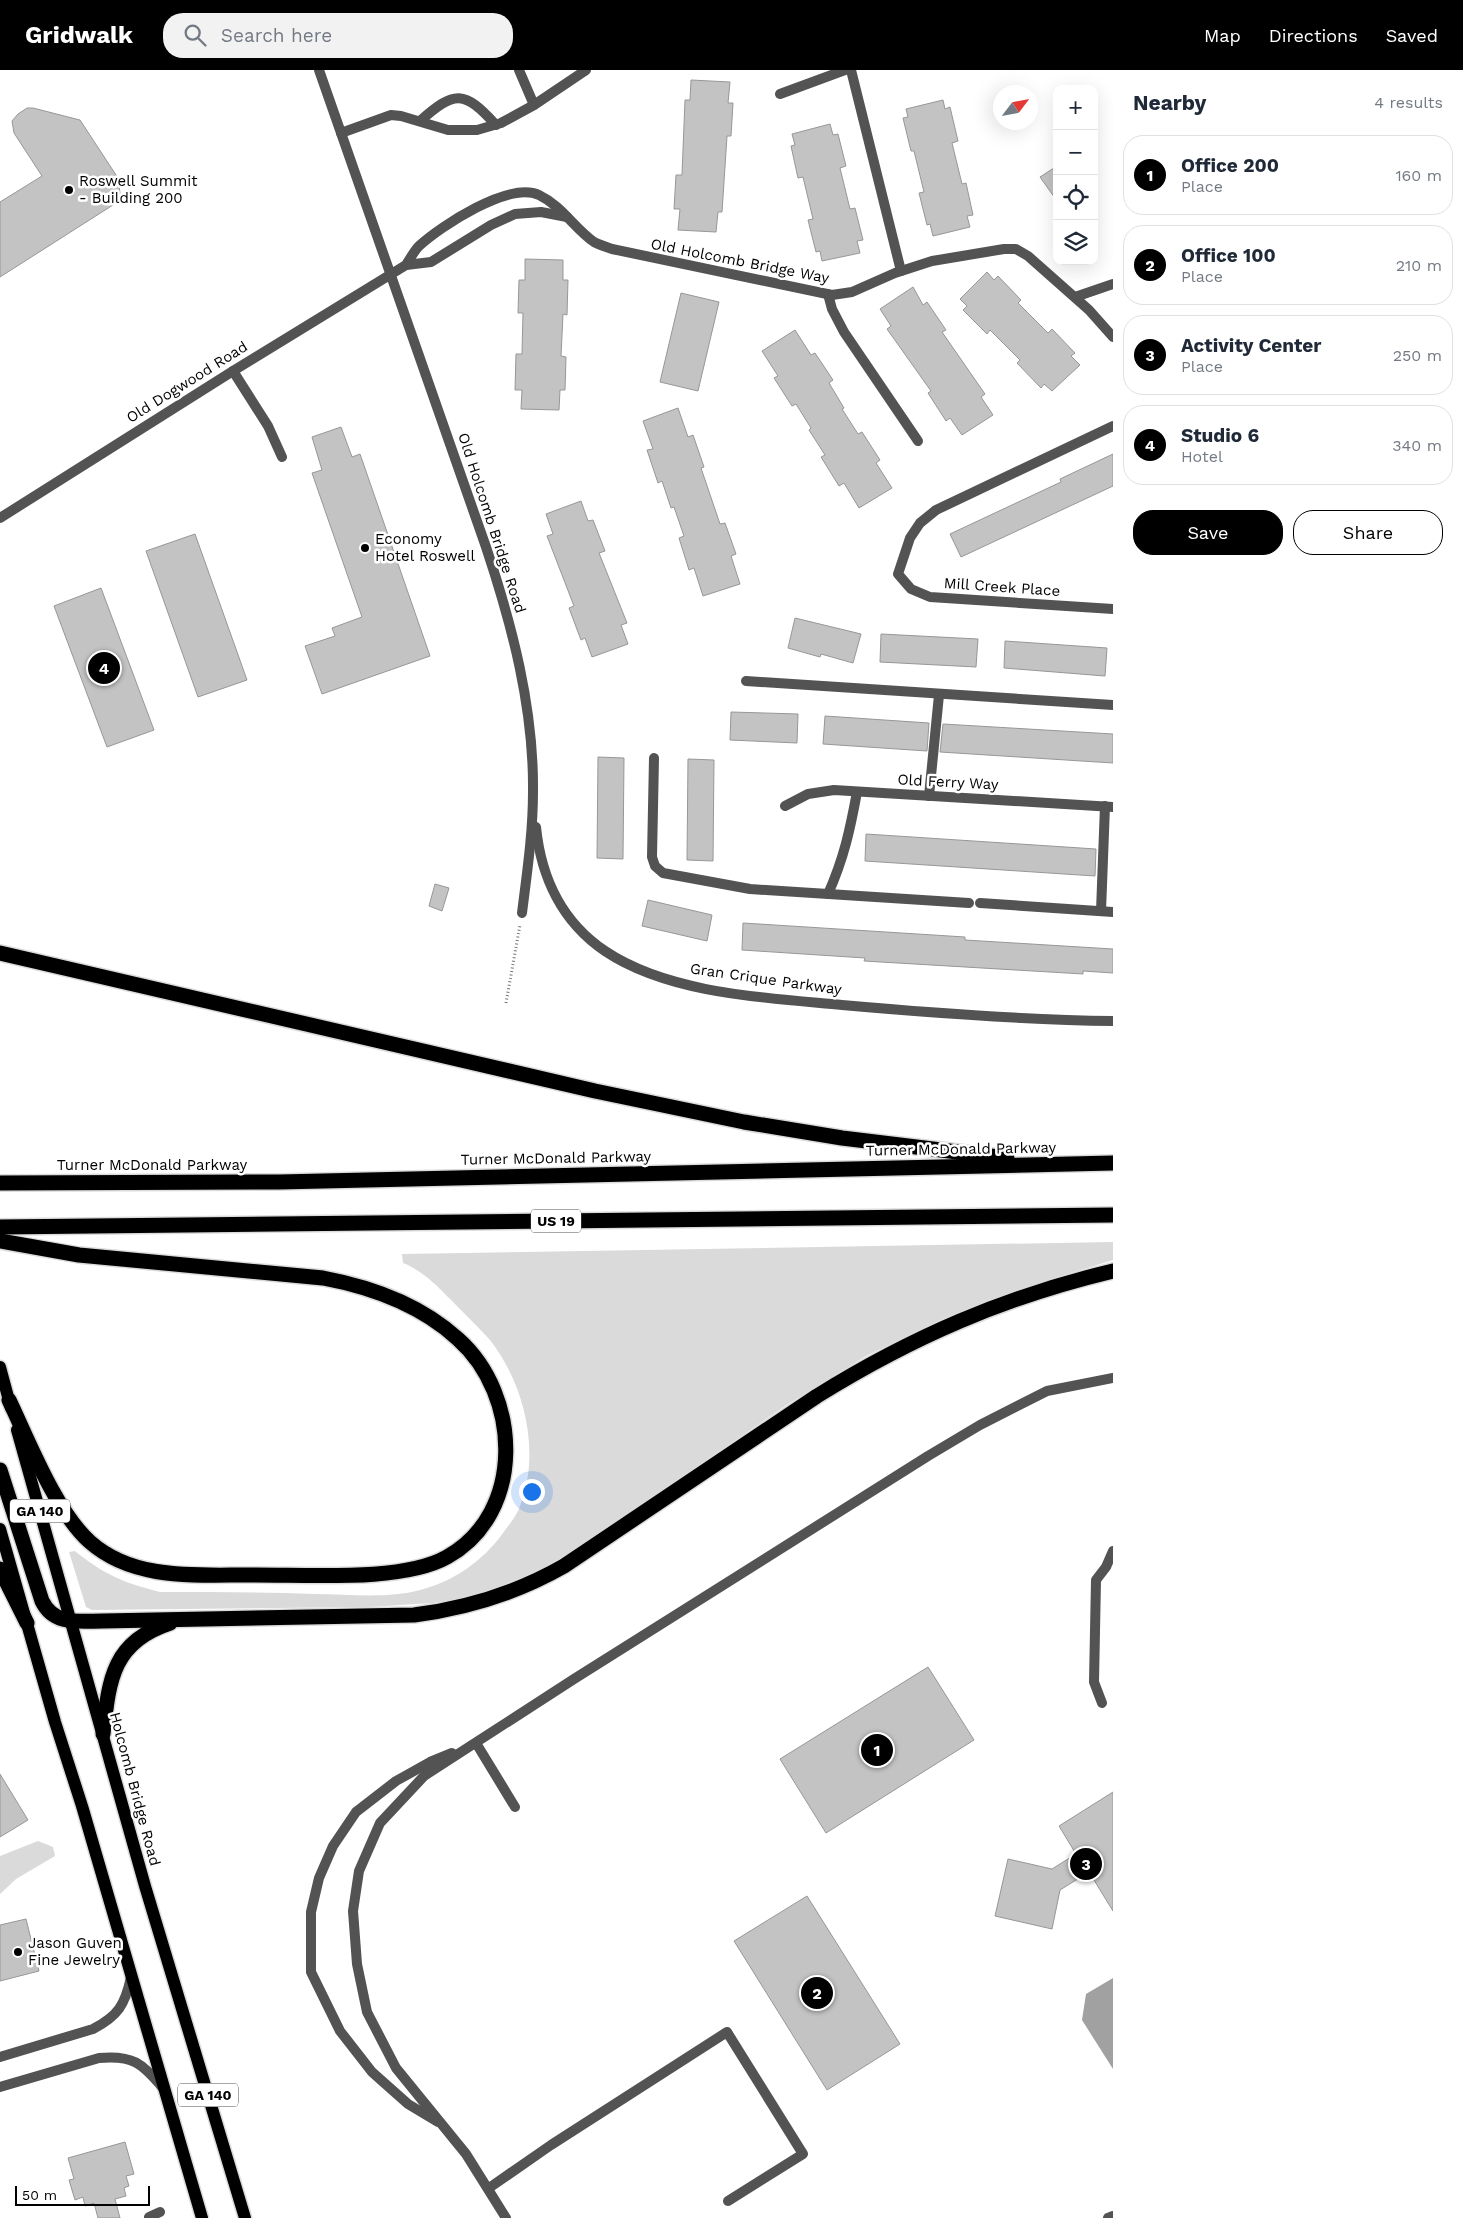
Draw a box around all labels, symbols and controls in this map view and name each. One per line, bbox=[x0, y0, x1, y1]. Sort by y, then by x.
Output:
search box bbox=[163, 13, 513, 58]
text: Gridwalk bbox=[25, 21, 133, 49]
icon: search bbox=[181, 21, 209, 49]
text: Search here bbox=[221, 24, 332, 47]
text: Map bbox=[1204, 25, 1241, 46]
text: Directions bbox=[1269, 25, 1358, 46]
text: Saved bbox=[1386, 25, 1438, 46]
north arrow bbox=[993, 85, 1038, 130]
map controls bbox=[1053, 85, 1098, 265]
button: + bbox=[1053, 85, 1098, 130]
text: Nearby bbox=[1133, 90, 1206, 115]
text: 4 results bbox=[1374, 93, 1443, 112]
button: − bbox=[1053, 130, 1098, 175]
text: Office 200 bbox=[1181, 154, 1279, 177]
text: 1 bbox=[1147, 166, 1153, 185]
text: 160 m bbox=[1395, 166, 1442, 185]
place label: Roswell Summit - Building 200 bbox=[79, 172, 198, 207]
button: locate bbox=[1053, 175, 1098, 220]
text: Place bbox=[1181, 177, 1223, 196]
marker: Roswell Summit - Building 200 bbox=[63, 184, 75, 196]
button: layers bbox=[1053, 220, 1098, 265]
street label: Old Holcomb Bridge Way bbox=[649, 235, 831, 287]
text: Office 100 bbox=[1181, 244, 1276, 267]
text: 2 bbox=[1145, 256, 1155, 275]
text: 210 m bbox=[1396, 256, 1442, 275]
text: Place bbox=[1181, 267, 1223, 286]
text: Activity Center bbox=[1181, 334, 1322, 357]
street label: Old Dogwood Road bbox=[123, 337, 251, 427]
text: 3 bbox=[1145, 346, 1155, 365]
text: 250 m bbox=[1393, 346, 1442, 365]
text: Place bbox=[1181, 357, 1223, 376]
text: Studio 6 bbox=[1181, 424, 1259, 447]
street label: Old Holcomb Bridge Road bbox=[454, 430, 530, 616]
text: 4 bbox=[1145, 436, 1155, 455]
text: 340 m bbox=[1392, 436, 1442, 455]
text: Hotel bbox=[1181, 447, 1223, 466]
button: Save bbox=[1133, 510, 1283, 555]
button: Share bbox=[1293, 510, 1443, 555]
place label: Economy Hotel Roswell bbox=[375, 530, 476, 565]
marker: Economy Hotel Roswell bbox=[359, 542, 371, 554]
street label: Mill Creek Place bbox=[943, 574, 1061, 600]
pin: 4 bbox=[88, 649, 120, 687]
street label: Old Ferry Way bbox=[897, 770, 999, 794]
street label: Gran Crique Parkway bbox=[689, 959, 843, 999]
street label: Turner McDonald Parkway bbox=[866, 1138, 1057, 1160]
street label: Turner McDonald Parkway bbox=[461, 1147, 652, 1169]
street label: Turner McDonald Parkway bbox=[57, 1156, 248, 1174]
road number: US 19 bbox=[531, 1210, 581, 1232]
your location bbox=[519, 1479, 545, 1505]
road number: GA 140 bbox=[10, 1500, 70, 1522]
street label: Holcomb Bridge Road bbox=[106, 1710, 164, 1868]
pin: 1 bbox=[861, 1731, 893, 1769]
pin: 3 bbox=[1070, 1845, 1102, 1883]
place label: Jason Guven Fine Jewelry bbox=[28, 1934, 122, 1969]
marker: Jason Guven Fine Jewelry bbox=[12, 1946, 24, 1958]
pin: 2 bbox=[801, 1974, 833, 2012]
road number: GA 140 bbox=[178, 2084, 238, 2106]
scale bar bbox=[15, 2183, 150, 2206]
text: 50 m bbox=[22, 2187, 57, 2203]

